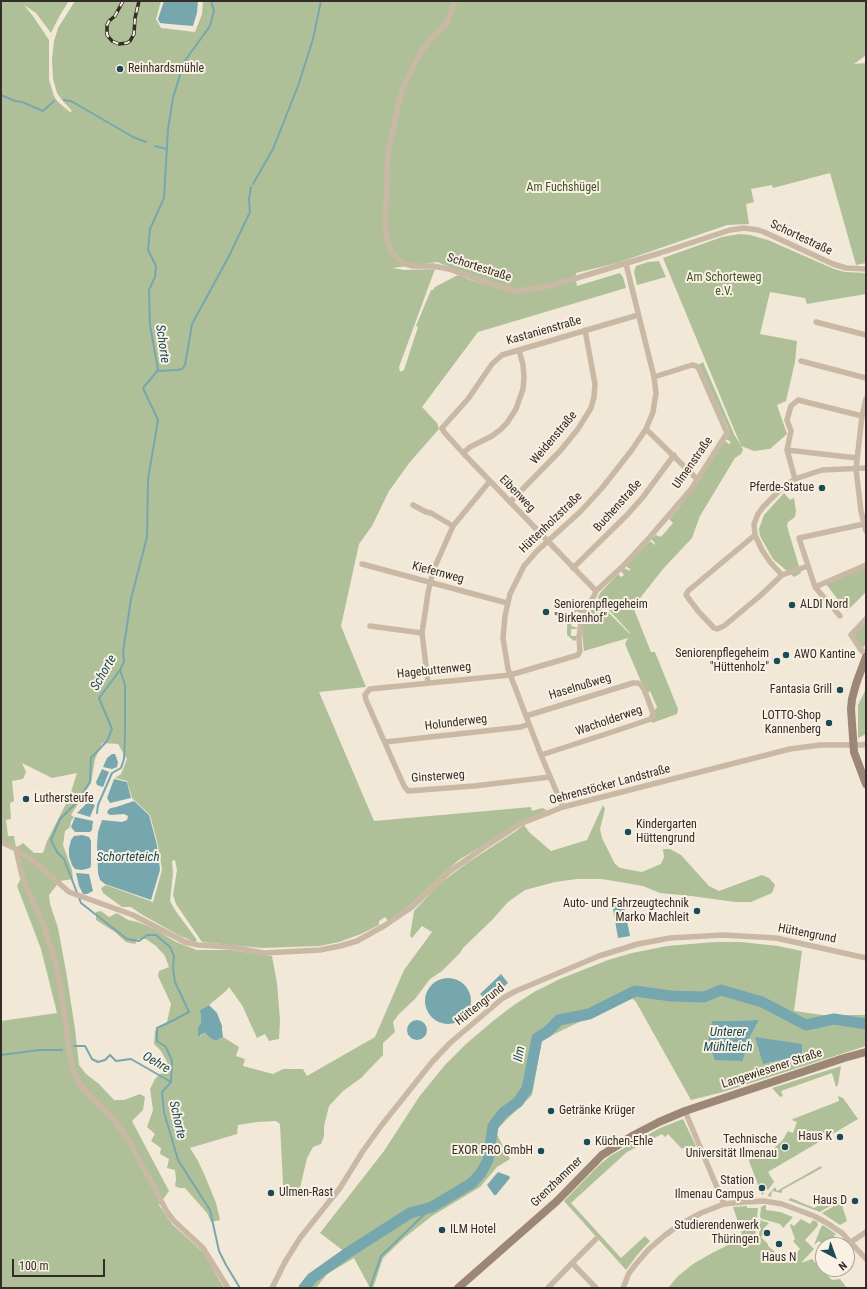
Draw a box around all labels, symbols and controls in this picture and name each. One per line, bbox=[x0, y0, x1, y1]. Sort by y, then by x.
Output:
place label: Reinhardsmühle bbox=[128, 62, 204, 76]
marker: Reinhardsmühle bbox=[115, 64, 125, 74]
park label: Am Fuchshügel bbox=[527, 181, 599, 195]
street label: Schortestraße bbox=[768, 217, 834, 259]
street label: Schortestraße bbox=[445, 251, 513, 285]
park label: Am Schorteweg e.V. bbox=[687, 271, 761, 299]
street label: Kastanienstraße bbox=[505, 313, 583, 349]
water label: Schorte bbox=[152, 324, 172, 364]
street label: Weidenstraße bbox=[528, 409, 580, 467]
street label: Ulmenstraße bbox=[670, 434, 716, 492]
street label: Eibenweg bbox=[496, 473, 538, 515]
street label: Buchenstraße bbox=[591, 477, 645, 535]
place label: Pferde-Statue bbox=[749, 481, 814, 495]
marker: Pferde-Statue bbox=[817, 483, 827, 493]
street label: Hüttenholzstraße bbox=[517, 489, 585, 557]
street label: Kiefernweg bbox=[411, 559, 465, 587]
place label: Seniorenpflegeheim "Birkenhof" bbox=[554, 598, 648, 626]
place label: ALDI Nord bbox=[800, 598, 848, 612]
marker: ALDI Nord bbox=[787, 600, 797, 610]
marker: Seniorenpflegeheim "Birkenhof" bbox=[541, 607, 551, 617]
place label: Seniorenpflegeheim "Hüttenholz" bbox=[675, 647, 769, 675]
place label: AWO Kantine bbox=[794, 648, 855, 662]
marker: AWO Kantine bbox=[781, 650, 791, 660]
water label: Schorte bbox=[88, 652, 120, 694]
marker: Seniorenpflegeheim "Hüttenholz" bbox=[772, 656, 782, 666]
street label: Hagebuttenweg bbox=[396, 660, 472, 682]
street label: Haselnußweg bbox=[547, 671, 613, 703]
place label: Fantasia Grill bbox=[770, 683, 832, 697]
marker: Fantasia Grill bbox=[835, 685, 845, 695]
street label: Wacholderweg bbox=[574, 703, 644, 739]
place label: LOTTO-Shop Kannenberg bbox=[762, 709, 821, 737]
street label: Holunderweg bbox=[424, 712, 488, 734]
marker: LOTTO-Shop Kannenberg bbox=[824, 718, 834, 728]
street label: Oehrenstöcker Landstraße bbox=[548, 762, 672, 808]
street label: Ginsterweg bbox=[411, 768, 465, 786]
place label: Luthersteufe bbox=[34, 792, 94, 806]
marker: Luthersteufe bbox=[21, 794, 31, 804]
place label: Kindergarten Hüttengrund bbox=[636, 818, 697, 846]
marker: Kindergarten Hüttengrund bbox=[623, 827, 633, 837]
water label: Schorteteich bbox=[96, 850, 160, 866]
place label: Auto- und Fahrzeugtechnik Marko Machleit bbox=[563, 897, 689, 925]
marker: Auto- und Fahrzeugtechnik Marko Machleit bbox=[692, 906, 702, 916]
street label: Hüttengrund bbox=[777, 921, 837, 947]
street label: Hüttengrund bbox=[452, 981, 508, 1029]
water label: Unterer Mühlteich bbox=[703, 1025, 753, 1056]
water label: Ilm bbox=[511, 1045, 529, 1063]
street label: Langewiesener Straße bbox=[720, 1046, 824, 1092]
water label: Oehre bbox=[139, 1049, 173, 1077]
water label: Schorte bbox=[165, 1099, 189, 1141]
place label: Getränke Krüger bbox=[559, 1104, 635, 1118]
marker: Getränke Krüger bbox=[546, 1106, 556, 1116]
place label: Haus K bbox=[798, 1130, 832, 1144]
marker: Haus K bbox=[835, 1132, 845, 1142]
place label: Technische Universität Ilmenau bbox=[686, 1133, 777, 1161]
place label: Küchen-Ehle bbox=[595, 1135, 653, 1149]
marker: Küchen-Ehle bbox=[582, 1137, 592, 1147]
marker: Technische Universität Ilmenau bbox=[780, 1142, 790, 1152]
place label: EXOR PRO GmbH bbox=[452, 1144, 533, 1158]
marker: EXOR PRO GmbH bbox=[536, 1146, 546, 1156]
street label: Grenzhammer bbox=[528, 1154, 586, 1210]
place label: Station Ilmenau Campus bbox=[675, 1174, 754, 1202]
marker: Station Ilmenau Campus bbox=[757, 1183, 767, 1193]
place label: Ulmen-Rast bbox=[279, 1186, 333, 1200]
marker: Ulmen-Rast bbox=[266, 1188, 276, 1198]
place label: Haus D bbox=[813, 1194, 847, 1208]
marker: Haus D bbox=[850, 1196, 860, 1206]
place label: Studierendenwerk Thüringen bbox=[674, 1219, 759, 1247]
place label: ILM Hotel bbox=[450, 1223, 496, 1237]
marker: ILM Hotel bbox=[437, 1225, 447, 1235]
marker: Studierendenwerk Thüringen bbox=[762, 1228, 772, 1238]
north arrow bbox=[815, 1237, 855, 1277]
marker: Haus N bbox=[774, 1239, 784, 1249]
scale bar bbox=[14, 1251, 107, 1277]
place label: Haus N bbox=[762, 1251, 796, 1265]
text: 100 m bbox=[19, 1259, 49, 1273]
text: N bbox=[836, 1259, 849, 1273]

